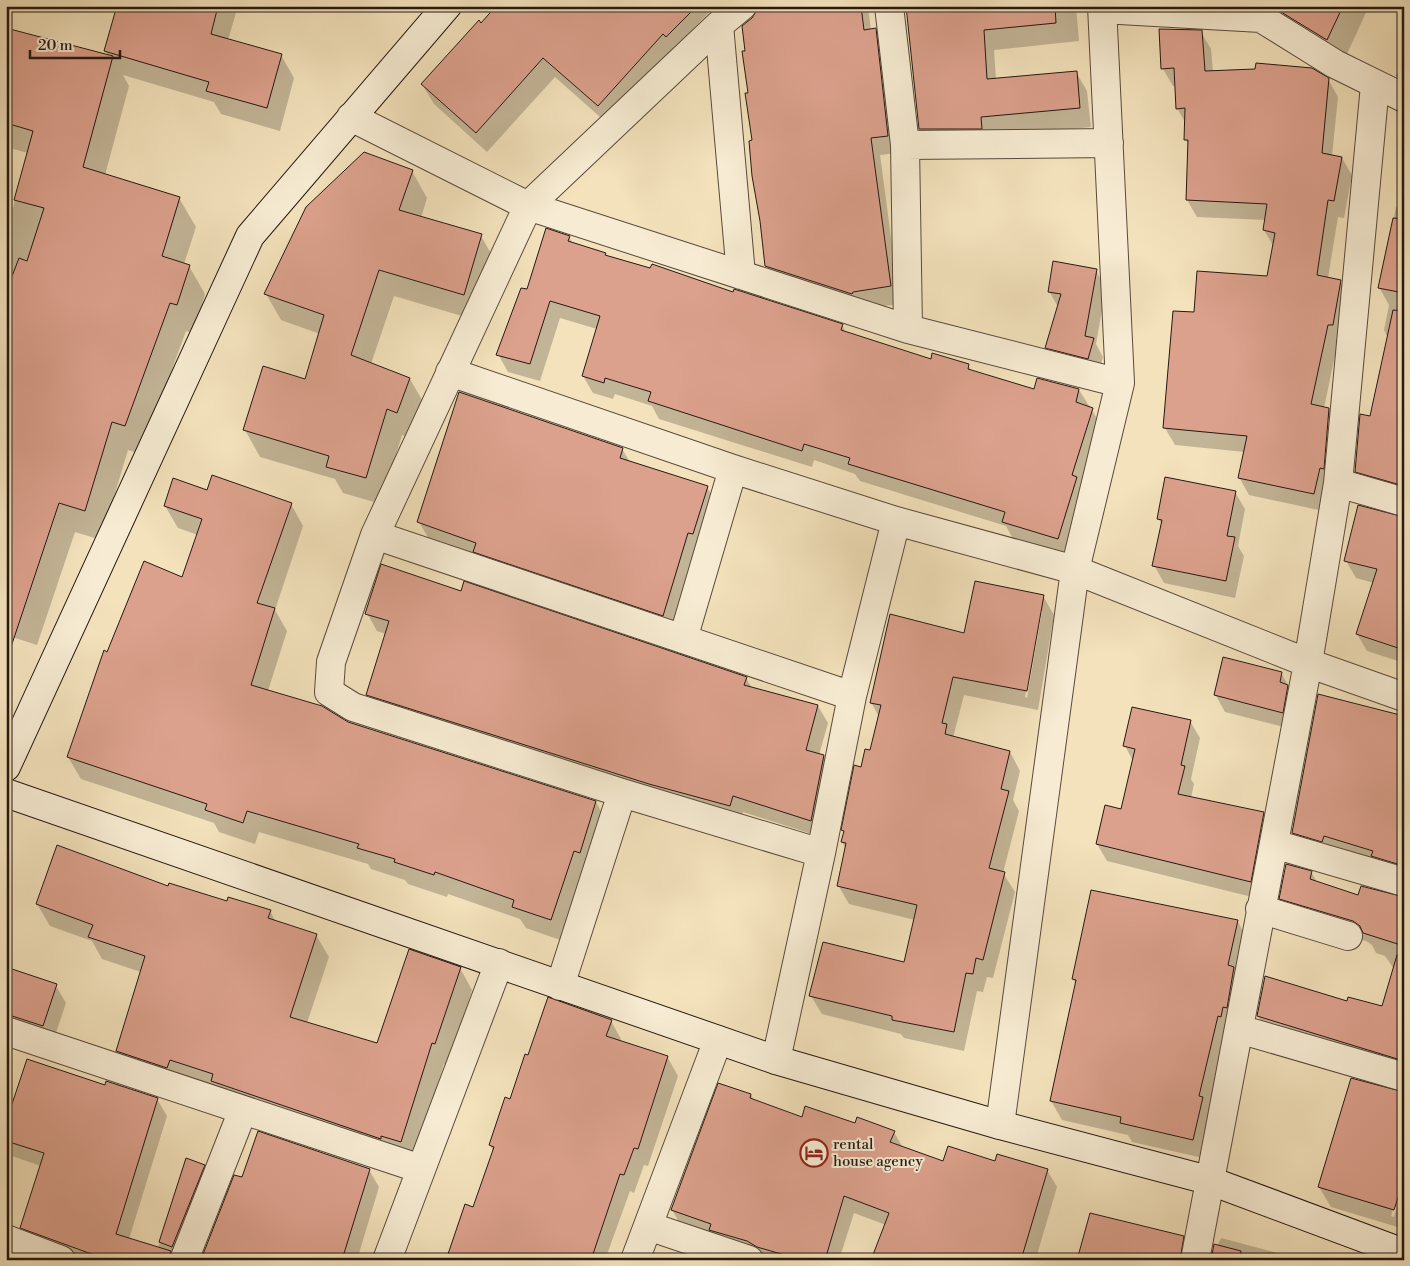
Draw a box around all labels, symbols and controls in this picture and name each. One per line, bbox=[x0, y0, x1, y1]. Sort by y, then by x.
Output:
scale bar bbox=[30, 28, 120, 60]
text: 20 m bbox=[38, 36, 73, 55]
place label: rental house agency bbox=[833, 1135, 923, 1171]
hotel icon: rental house agency bbox=[799, 1138, 829, 1168]

